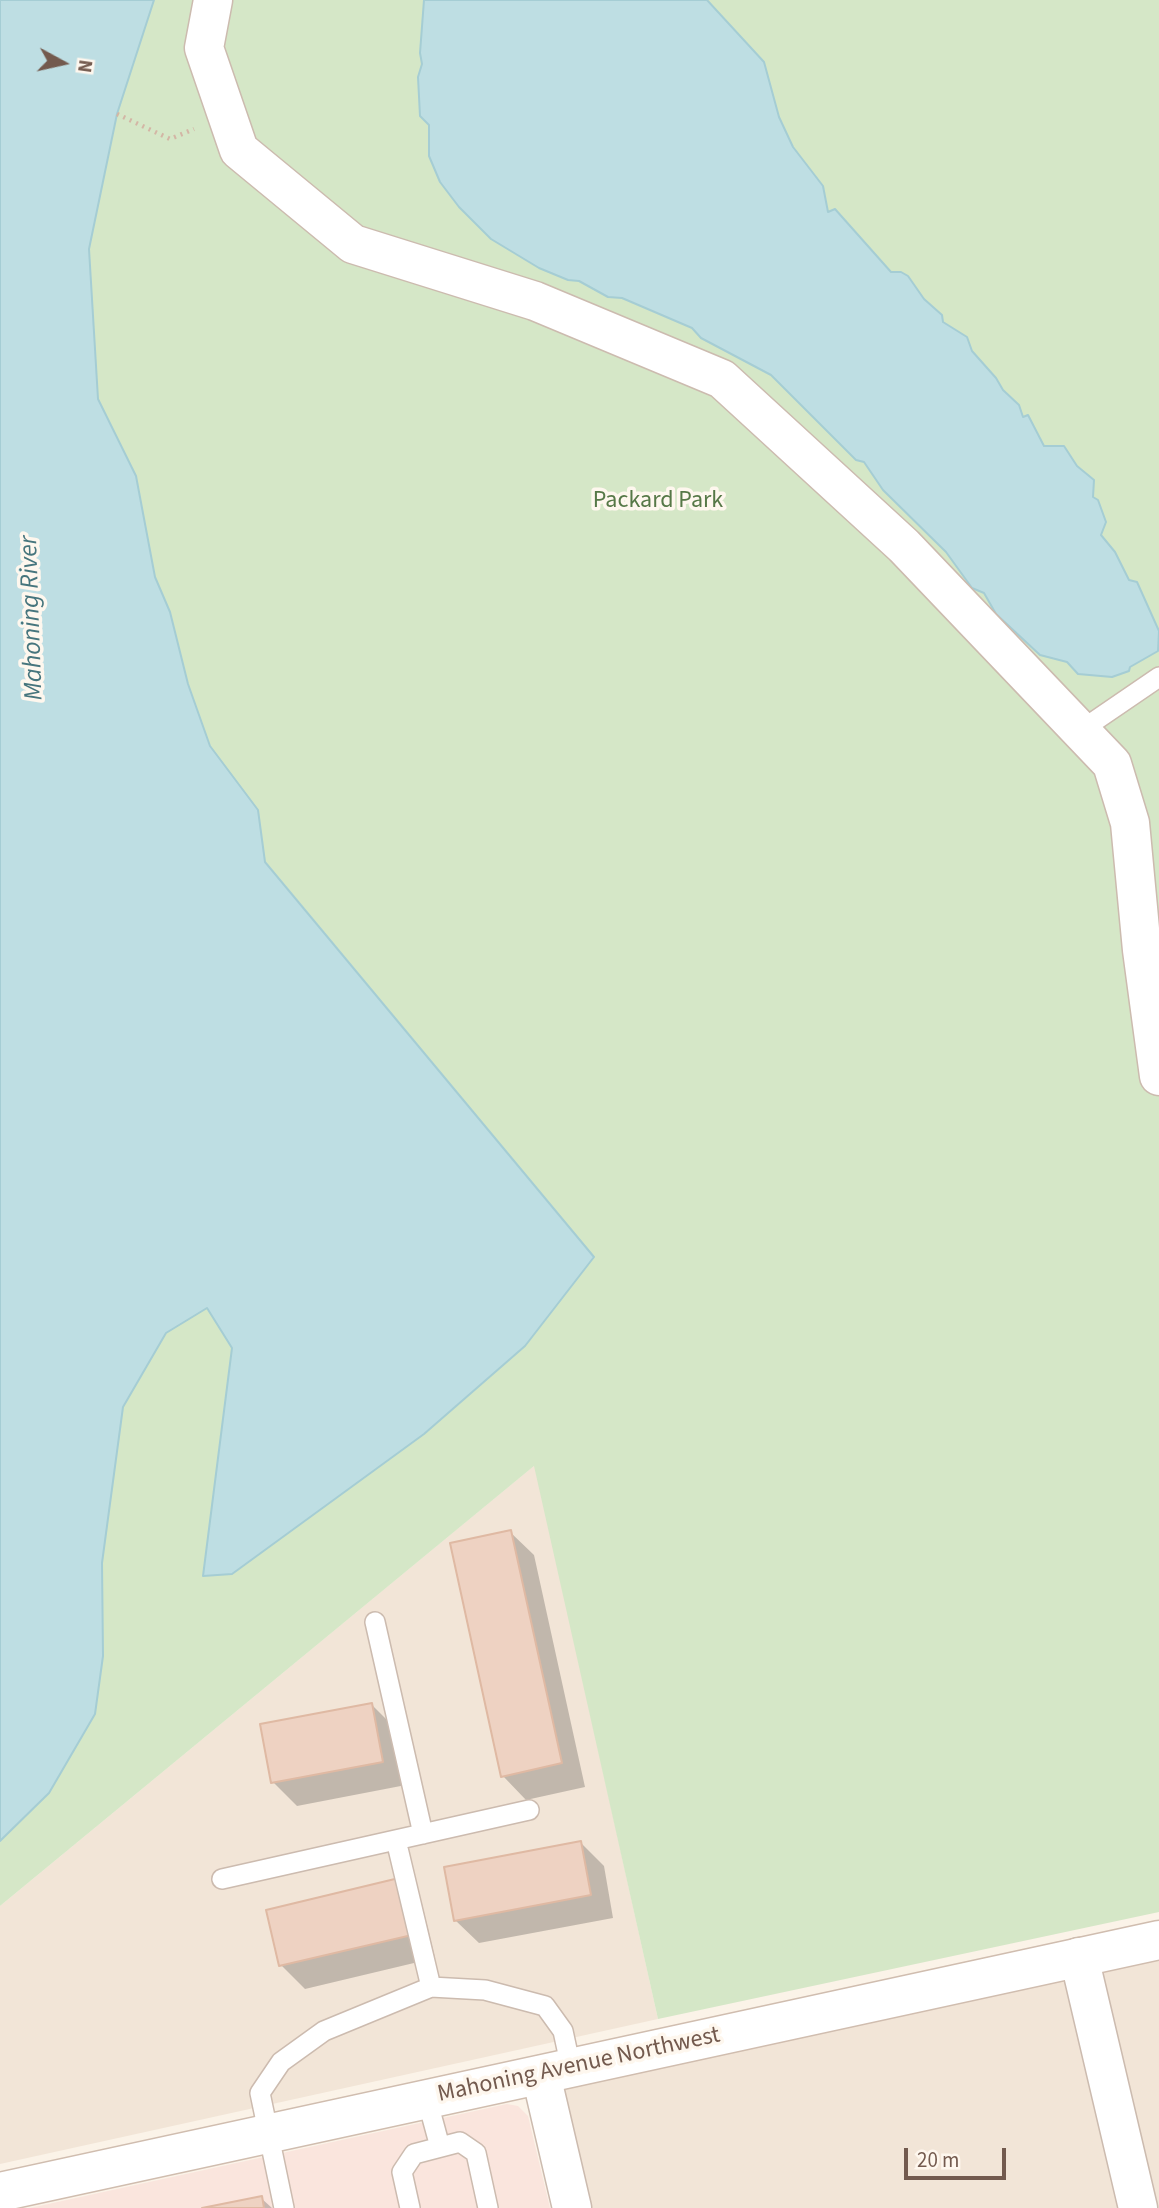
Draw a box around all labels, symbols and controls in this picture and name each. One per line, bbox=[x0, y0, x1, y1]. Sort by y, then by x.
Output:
north arrow bbox=[28, 28, 98, 98]
text: N bbox=[70, 58, 99, 74]
park label: Packard Park bbox=[593, 488, 723, 516]
water label: Mahoning River bbox=[15, 535, 51, 701]
street label: Mahoning Avenue Northwest bbox=[435, 2022, 723, 2110]
scale bar bbox=[907, 2134, 1009, 2178]
text: 20 m bbox=[917, 2145, 959, 2175]

